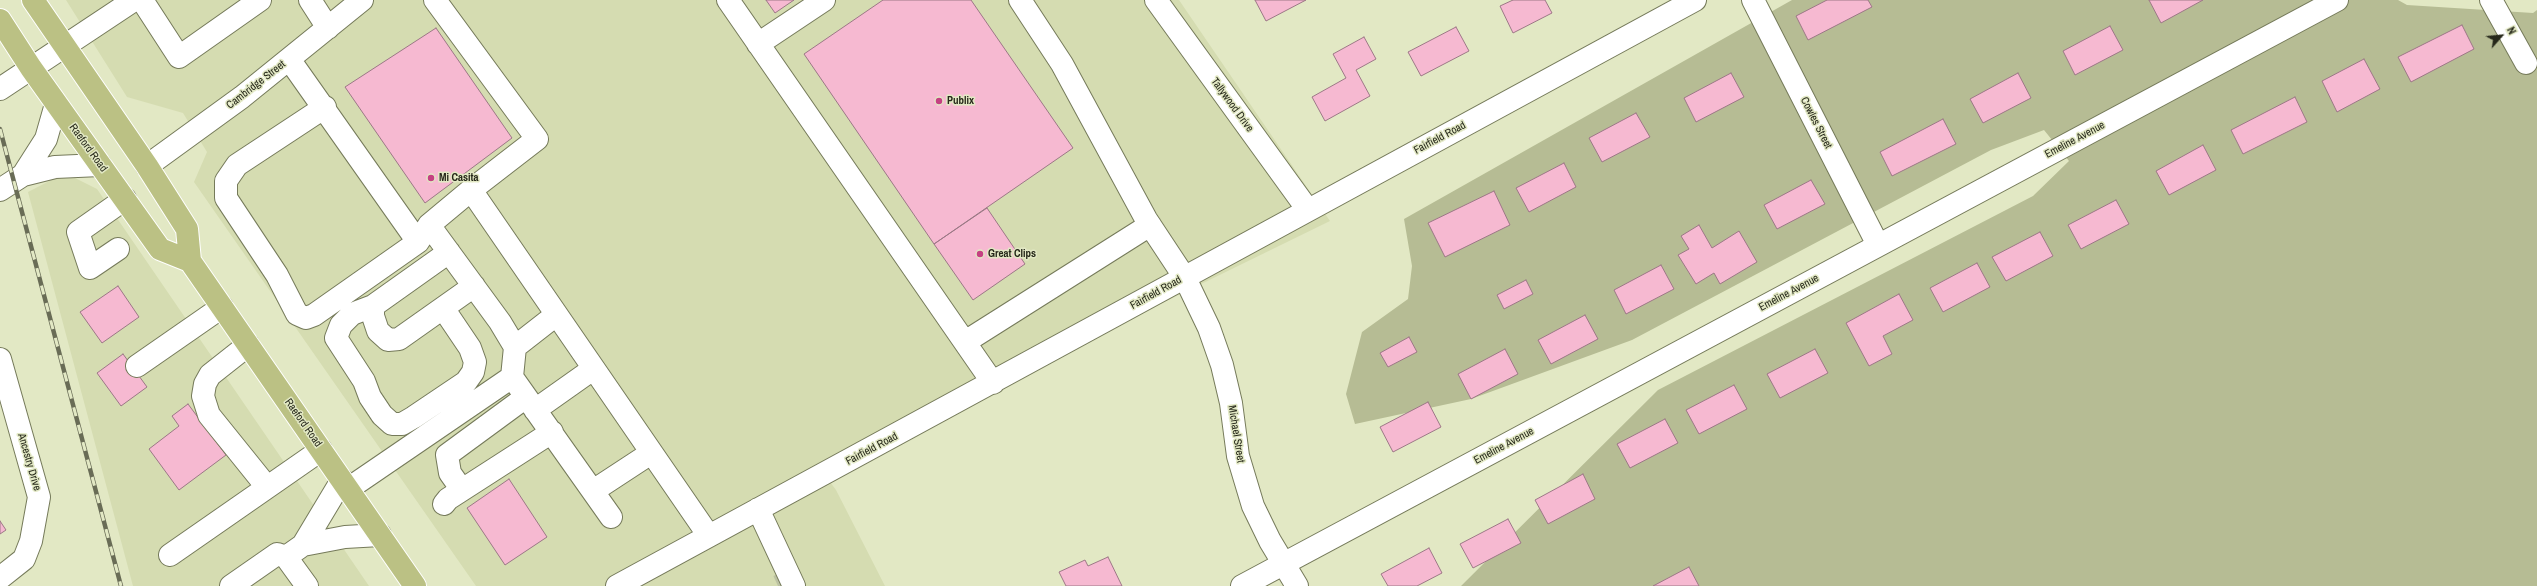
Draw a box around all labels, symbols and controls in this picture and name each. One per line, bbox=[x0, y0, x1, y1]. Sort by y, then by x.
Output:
north arrow bbox=[2481, 16, 2521, 56]
text: N bbox=[2504, 24, 2519, 37]
street label: Cambridge Street bbox=[224, 58, 288, 112]
street label: Tallywood Drive bbox=[1208, 75, 1256, 135]
place label: Publix bbox=[947, 94, 974, 108]
street label: Cowles Street bbox=[1797, 95, 1835, 151]
marker: Publix bbox=[934, 96, 944, 106]
street label: Fairfield Road bbox=[1412, 119, 1468, 157]
street label: Emeline Avenue bbox=[2043, 119, 2107, 161]
street label: Raeford Road bbox=[66, 121, 110, 175]
place label: Mi Casita bbox=[439, 171, 479, 185]
marker: Mi Casita bbox=[426, 173, 436, 183]
place label: Great Clips bbox=[988, 247, 1036, 261]
marker: Great Clips bbox=[975, 249, 985, 259]
street label: Emeline Avenue bbox=[1757, 272, 1821, 314]
street label: Fairfield Road bbox=[1128, 273, 1184, 313]
street label: Raeford Road bbox=[281, 396, 325, 450]
street label: Michael Street bbox=[1225, 404, 1247, 464]
street label: Emeline Avenue bbox=[1472, 425, 1536, 467]
street label: Fairfield Road bbox=[844, 430, 900, 468]
street label: Ancestry Drive bbox=[15, 432, 43, 492]

